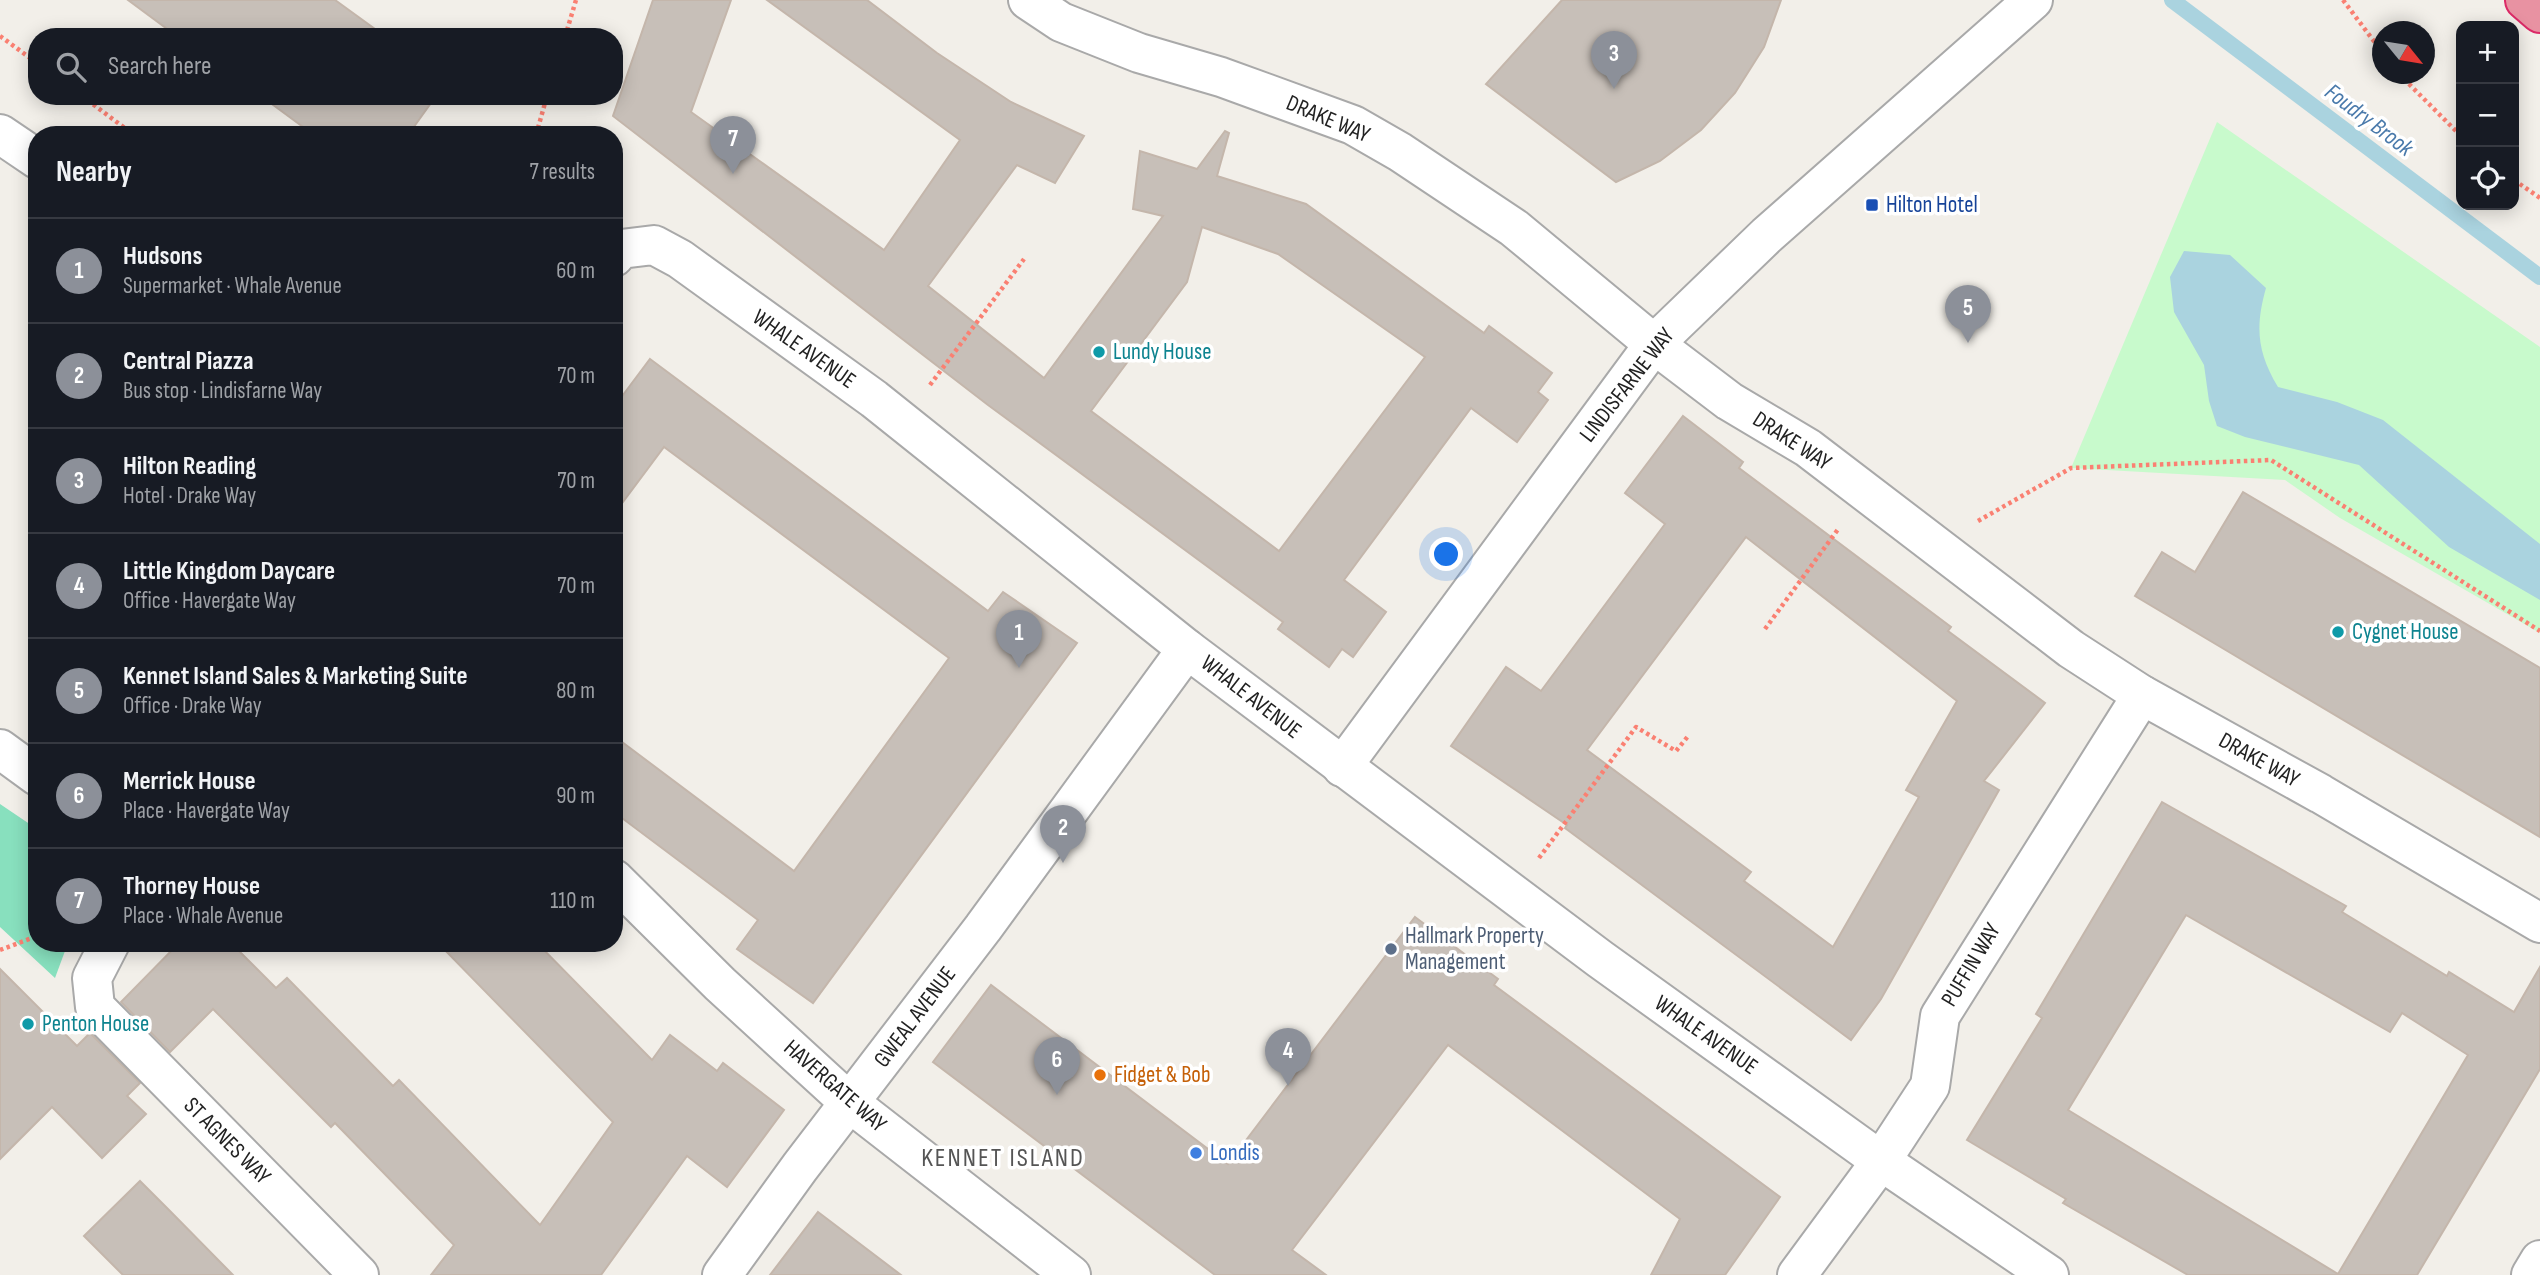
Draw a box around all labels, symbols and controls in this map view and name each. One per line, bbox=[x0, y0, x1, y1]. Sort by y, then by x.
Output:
north arrow bbox=[2372, 21, 2435, 84]
map controls bbox=[2456, 21, 2519, 210]
button: + bbox=[2456, 21, 2519, 84]
search box bbox=[28, 28, 623, 105]
pin: 3 bbox=[1591, 31, 1637, 89]
icon: search bbox=[52, 48, 90, 86]
text: Search here bbox=[108, 51, 211, 82]
water label: Foudry Brook bbox=[2319, 77, 2420, 163]
button: − bbox=[2456, 84, 2519, 147]
street label: DRAKE WAY bbox=[1282, 89, 1374, 149]
pin: 7 bbox=[710, 116, 756, 174]
button: locate bbox=[2456, 147, 2519, 210]
text: Nearby bbox=[56, 154, 132, 190]
text: 7 results bbox=[529, 158, 595, 186]
place label: Hilton Hotel bbox=[1886, 191, 1978, 219]
marker: Hilton Hotel bbox=[1864, 197, 1880, 213]
text: Hudsons bbox=[123, 241, 202, 272]
text: 1 bbox=[74, 257, 84, 285]
text: 60 m bbox=[556, 257, 595, 285]
text: Supermarket · Whale Avenue bbox=[123, 272, 342, 300]
pin: 5 bbox=[1945, 285, 1991, 343]
street label: WHALE AVENUE bbox=[747, 303, 861, 395]
street label: LINDISFARNE WAY bbox=[1574, 322, 1681, 448]
place label: Lundy House bbox=[1113, 338, 1211, 366]
marker: Lundy House bbox=[1091, 344, 1107, 360]
text: Central Piazza bbox=[123, 346, 254, 377]
text: 2 bbox=[74, 362, 84, 390]
text: 70 m bbox=[557, 362, 595, 390]
text: Bus stop · Lindisfarne Way bbox=[123, 377, 322, 405]
street label: DRAKE WAY bbox=[1747, 405, 1837, 477]
text: Hilton Reading bbox=[123, 451, 256, 482]
text: 3 bbox=[74, 467, 84, 495]
text: 70 m bbox=[557, 467, 595, 495]
text: Hotel · Drake Way bbox=[123, 482, 256, 510]
your location bbox=[1429, 537, 1463, 571]
text: Little Kingdom Daycare bbox=[123, 556, 335, 587]
text: 4 bbox=[74, 572, 84, 600]
text: 70 m bbox=[557, 572, 595, 600]
text: Office · Havergate Way bbox=[123, 587, 296, 615]
pin: 1 bbox=[996, 610, 1042, 668]
place label: Cygnet House bbox=[2352, 618, 2459, 646]
marker: Cygnet House bbox=[2330, 624, 2346, 640]
street label: WHALE AVENUE bbox=[1195, 649, 1307, 745]
text: Kennet Island Sales & Marketing Suite bbox=[123, 661, 468, 692]
text: 5 bbox=[74, 677, 84, 705]
text: 80 m bbox=[556, 677, 595, 705]
text: Office · Drake Way bbox=[123, 692, 262, 720]
street label: DRAKE WAY bbox=[2214, 726, 2305, 794]
text: Merrick House bbox=[123, 766, 256, 797]
text: 6 bbox=[74, 782, 84, 810]
text: 90 m bbox=[556, 782, 595, 810]
text: Place · Havergate Way bbox=[123, 797, 290, 825]
pin: 2 bbox=[1040, 805, 1086, 863]
text: Thorney House bbox=[123, 871, 260, 902]
text: 7 bbox=[74, 887, 84, 915]
text: 110 m bbox=[550, 887, 595, 915]
text: Place · Whale Avenue bbox=[123, 902, 283, 930]
street label: PUFFIN WAY bbox=[1935, 918, 2007, 1012]
place label: Hallmark Property Management bbox=[1405, 922, 1544, 976]
marker: Hallmark Property Management bbox=[1383, 941, 1399, 957]
street label: GWEAL AVENUE bbox=[868, 961, 962, 1073]
street label: WHALE AVENUE bbox=[1649, 989, 1763, 1081]
place label: Penton House bbox=[42, 1010, 149, 1038]
marker: Penton House bbox=[20, 1016, 36, 1032]
pin: 4 bbox=[1265, 1028, 1311, 1086]
street label: HAVERGATE WAY bbox=[778, 1034, 892, 1138]
pin: 6 bbox=[1034, 1037, 1080, 1095]
place label: Fidget & Bob bbox=[1114, 1061, 1210, 1089]
marker: Fidget & Bob bbox=[1092, 1067, 1108, 1083]
street label: ST AGNES WAY bbox=[178, 1092, 277, 1191]
place label: Londis bbox=[1210, 1139, 1260, 1167]
district label: KENNET ISLAND bbox=[921, 1143, 1085, 1174]
marker: Londis bbox=[1188, 1145, 1204, 1161]

